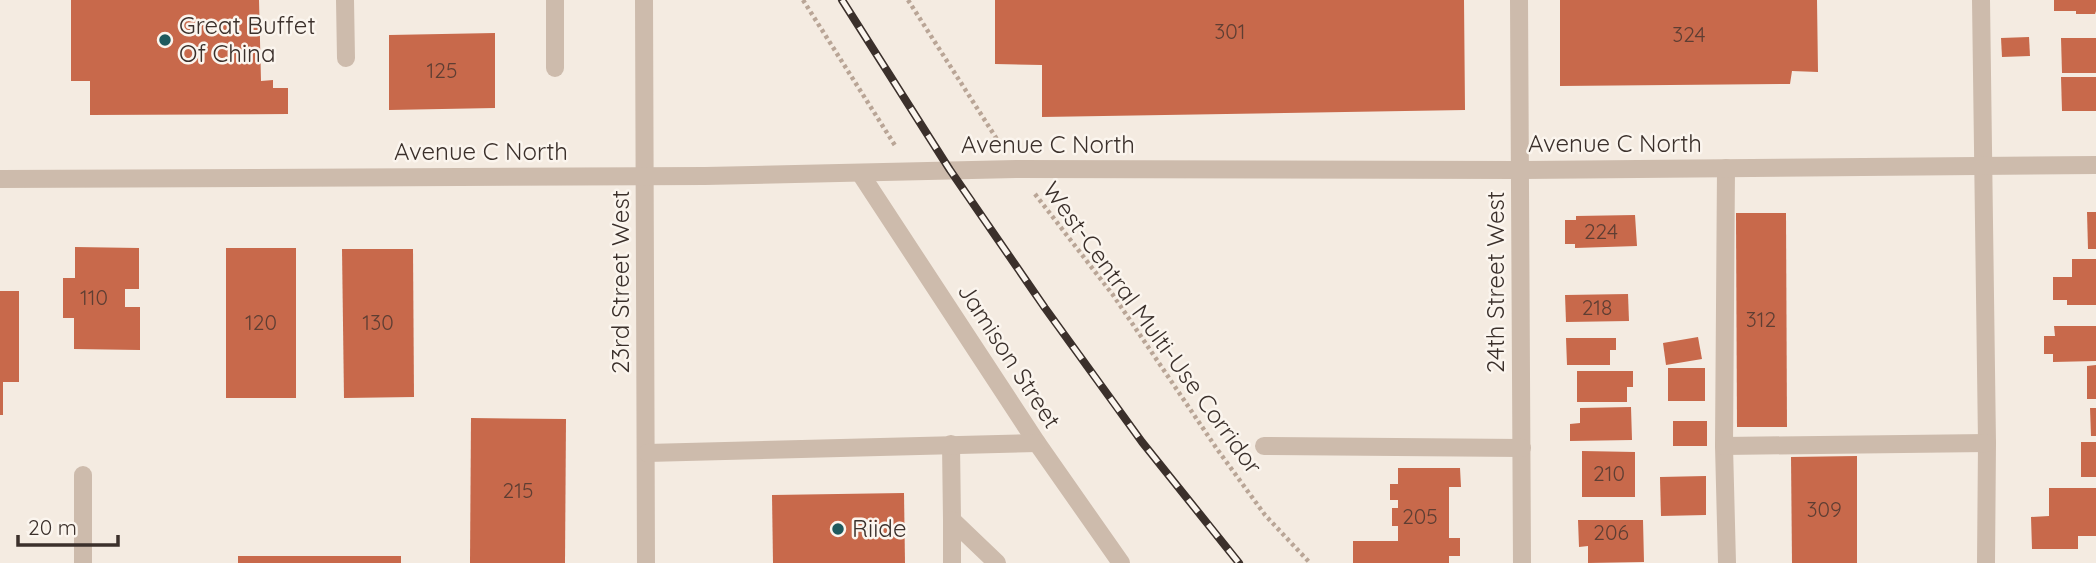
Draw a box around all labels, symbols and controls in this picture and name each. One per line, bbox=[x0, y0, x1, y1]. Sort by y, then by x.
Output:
place label: Great Buffet Of China bbox=[179, 10, 316, 68]
house number: 301 bbox=[1214, 18, 1246, 44]
house number: 324 bbox=[1672, 21, 1706, 47]
marker: Great Buffet Of China bbox=[157, 32, 173, 48]
house number: 125 bbox=[427, 57, 457, 83]
street label: Avenue C North bbox=[1528, 128, 1702, 158]
street label: Avenue C North bbox=[961, 129, 1135, 159]
street label: Avenue C North bbox=[394, 136, 568, 166]
street label: West-Central Multi-Use Corridor bbox=[1037, 175, 1269, 479]
street label: 23rd Street West bbox=[605, 190, 635, 374]
street label: 24th Street West bbox=[1480, 191, 1510, 373]
house number: 224 bbox=[1584, 218, 1618, 244]
street label: Jamison Street bbox=[952, 277, 1068, 434]
house number: 110 bbox=[80, 284, 108, 310]
house number: 218 bbox=[1582, 294, 1612, 320]
house number: 312 bbox=[1746, 306, 1776, 332]
house number: 120 bbox=[245, 309, 277, 335]
house number: 130 bbox=[362, 309, 394, 335]
house number: 210 bbox=[1593, 460, 1625, 486]
house number: 215 bbox=[503, 477, 533, 503]
house number: 309 bbox=[1806, 496, 1842, 522]
house number: 205 bbox=[1402, 503, 1438, 529]
scale bar bbox=[18, 504, 117, 548]
place label: Riide bbox=[852, 513, 906, 543]
text: 20 m bbox=[28, 514, 77, 540]
house number: 206 bbox=[1593, 519, 1629, 545]
marker: Riide bbox=[830, 521, 846, 537]

